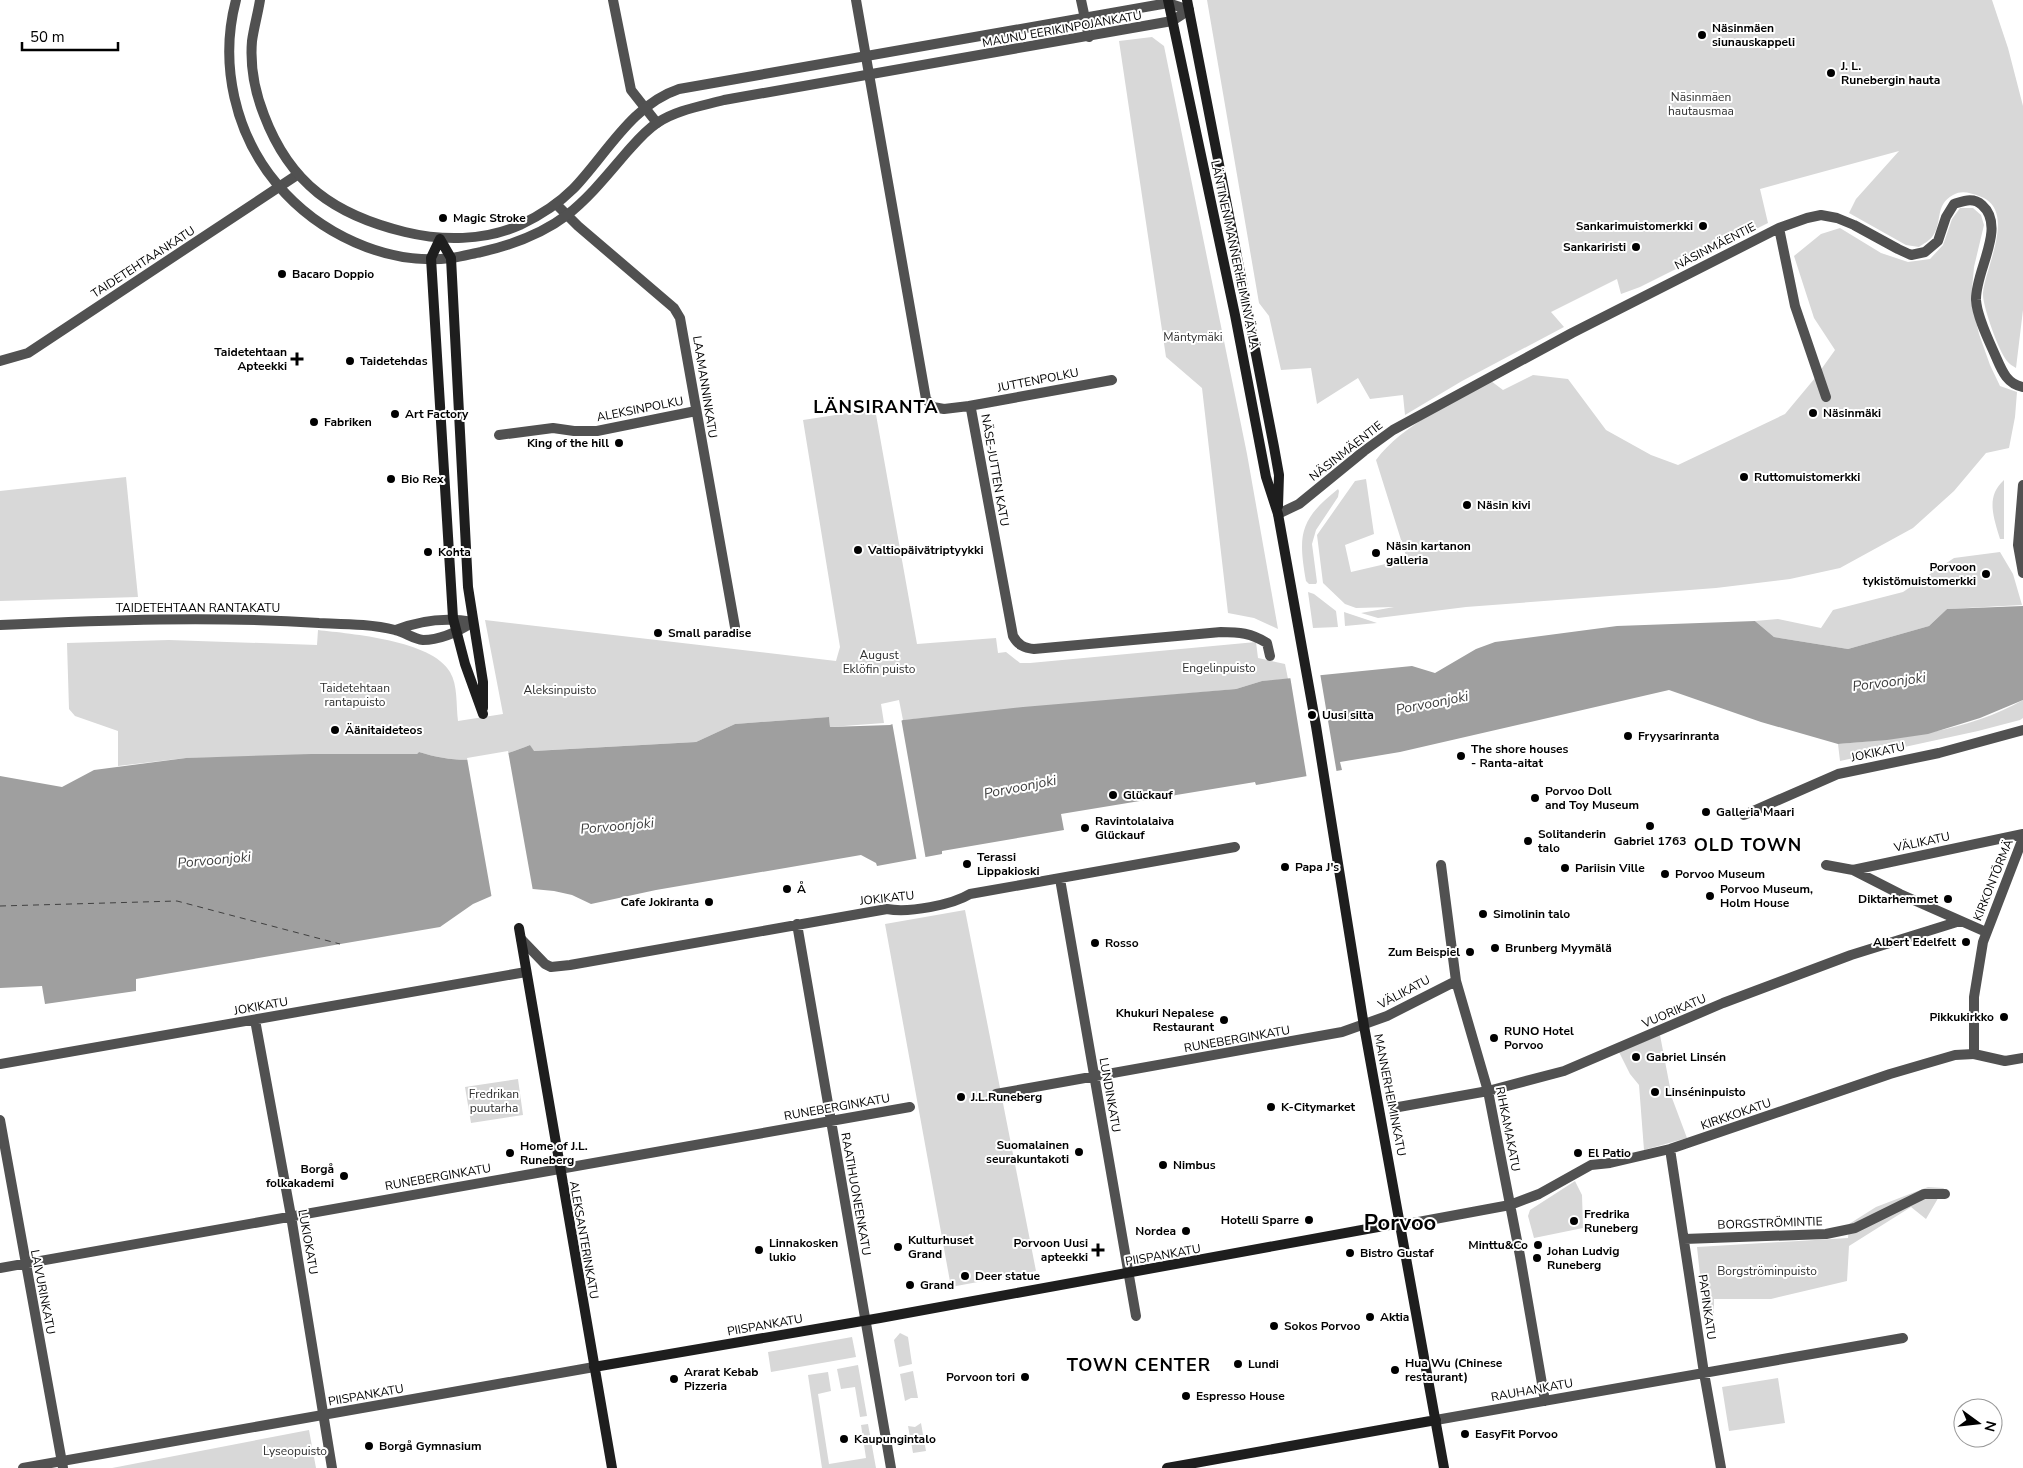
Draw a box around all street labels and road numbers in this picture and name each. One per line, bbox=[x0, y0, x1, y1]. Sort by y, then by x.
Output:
street label: MAUNU EERIKINPOJANKATU bbox=[981, 7, 1143, 51]
street label: LÄNTINEN MANNERHEIMINVÄYLÄ bbox=[1207, 159, 1263, 351]
street label: NÄSINMÄENTIE bbox=[1672, 219, 1758, 273]
street label: TAIDETEHTAANKATU bbox=[88, 222, 198, 302]
street label: LAAMANNINKATU bbox=[689, 335, 721, 439]
street label: JUTTENPOLKU bbox=[995, 364, 1080, 396]
street label: ALEKSINPOLKU bbox=[595, 393, 685, 425]
street label: NÄSE-JUTTEN KATU bbox=[977, 413, 1013, 527]
street label: NÄSINMÄENTIE bbox=[1306, 417, 1386, 485]
street label: TAIDETEHTAAN RANTAKATU bbox=[116, 600, 280, 616]
street label: JOKIKATU bbox=[1849, 738, 1906, 766]
street label: VÄLIKATU bbox=[1892, 828, 1952, 856]
street label: KIRKONTÖRMÄ bbox=[1969, 837, 2017, 923]
street label: JOKIKATU bbox=[858, 887, 915, 909]
street label: VÄLIKATU bbox=[1374, 972, 1433, 1013]
street label: VUORIKATU bbox=[1639, 990, 1709, 1032]
street label: JOKIKATU bbox=[232, 993, 289, 1019]
street label: RUNEBERGINKATU bbox=[1183, 1022, 1291, 1056]
street label: MANNERHEIMINKATU bbox=[1370, 1033, 1410, 1157]
street label: LUNDINKATU bbox=[1096, 1056, 1124, 1134]
street label: RIHKAMAKATU bbox=[1492, 1085, 1524, 1173]
street label: RUNEBERGINKATU bbox=[783, 1090, 891, 1124]
street label: KIRKKOKATU bbox=[1699, 1094, 1773, 1134]
street label: RAATIHUONEENKATU bbox=[837, 1131, 875, 1257]
street label: RUNEBERGINKATU bbox=[384, 1160, 492, 1194]
street label: ALEKSANTERINKATU bbox=[566, 1180, 602, 1300]
street label: LUKIOKATU bbox=[294, 1208, 322, 1276]
street label: BORGSTRÖMINTIE bbox=[1717, 1213, 1823, 1233]
street label: PIISPANKATU bbox=[1124, 1240, 1202, 1270]
street label: LAIVURINKATU bbox=[27, 1248, 59, 1336]
street label: PAPINKATU bbox=[1694, 1273, 1720, 1341]
street label: PIISPANKATU bbox=[726, 1310, 804, 1340]
street label: RAUHANKATU bbox=[1490, 1375, 1574, 1405]
street label: PIISPANKATU bbox=[327, 1380, 405, 1410]

